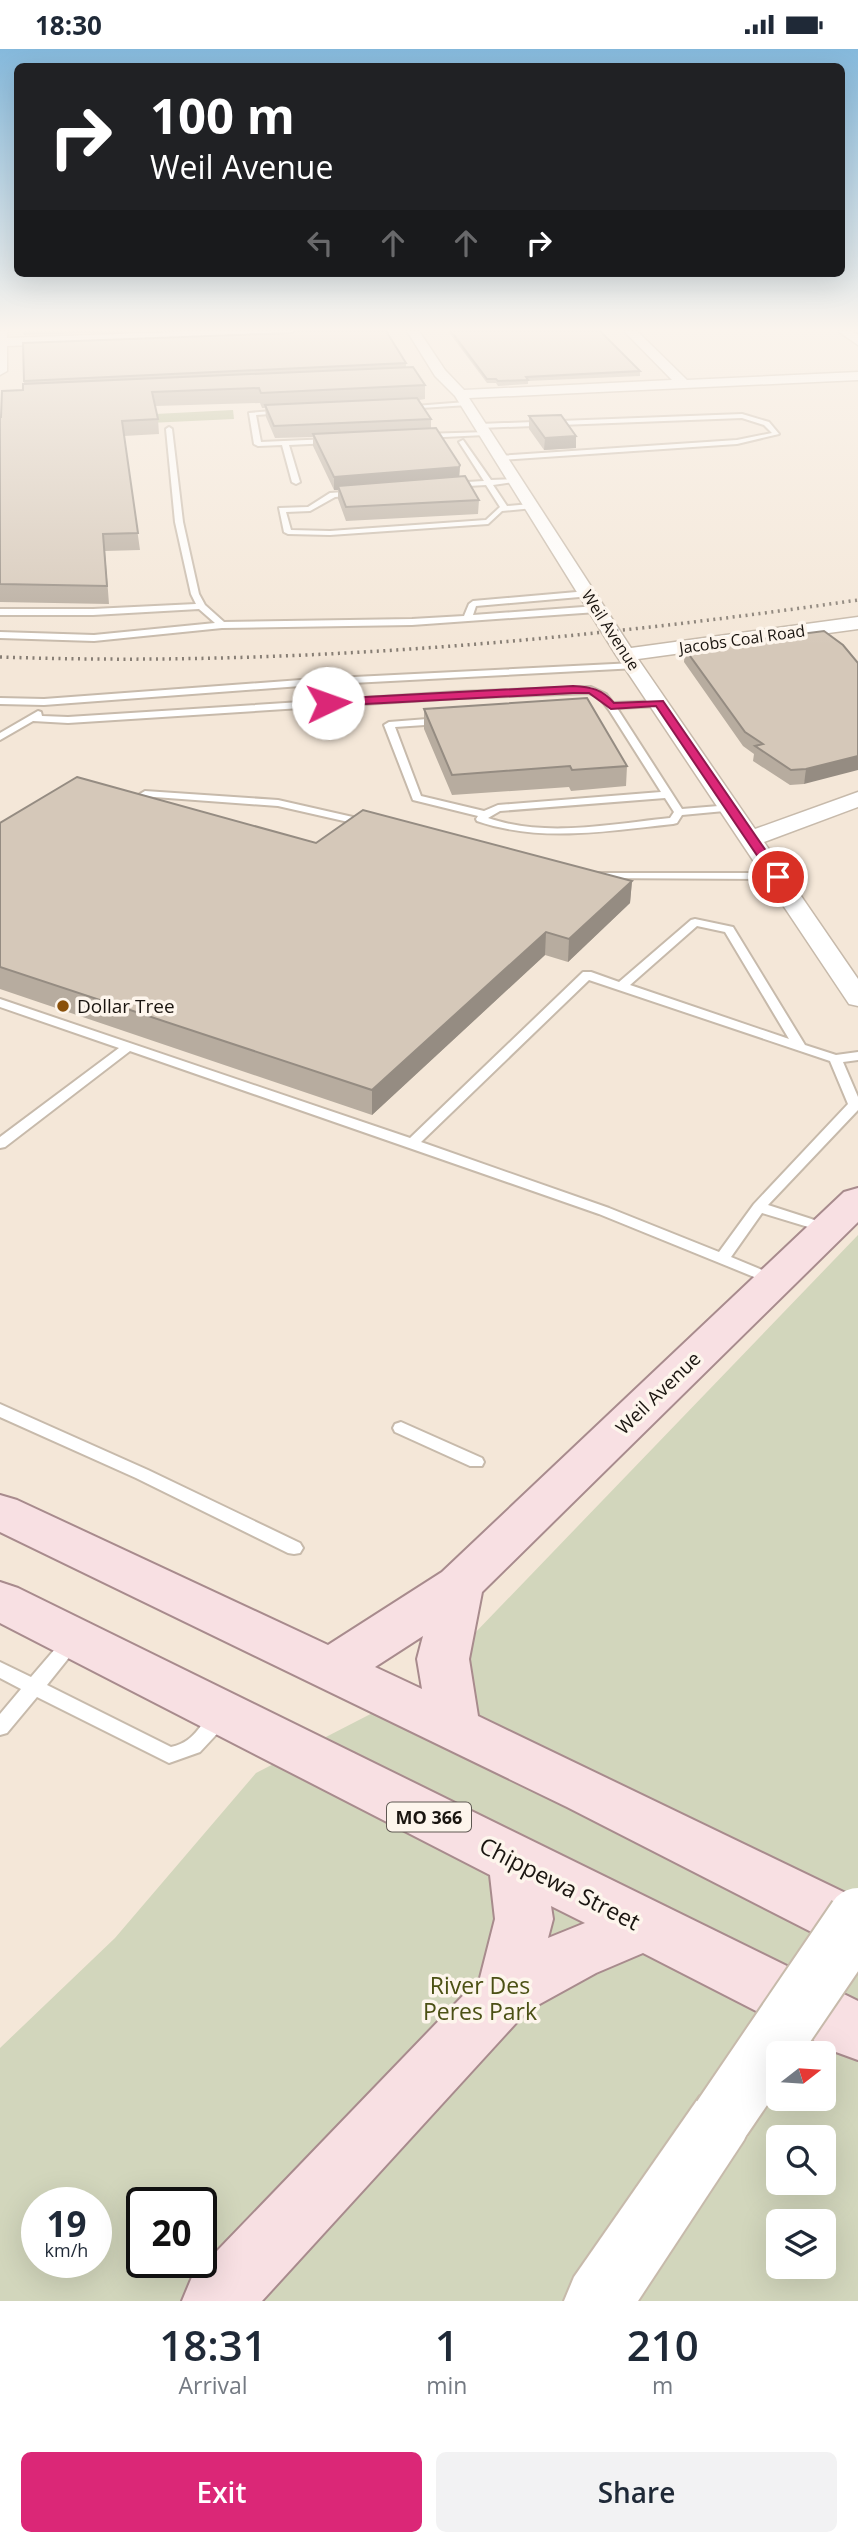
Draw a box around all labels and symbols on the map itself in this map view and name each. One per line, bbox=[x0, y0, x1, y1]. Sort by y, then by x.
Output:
street label: Weil Avenue bbox=[577, 586, 645, 674]
street label: Jacobs Coal Road bbox=[676, 619, 806, 659]
position arrow bbox=[291, 666, 365, 740]
pin bbox=[748, 847, 808, 907]
place label: Dollar Tree bbox=[77, 993, 175, 1019]
marker: Dollar Tree bbox=[55, 998, 71, 1014]
street label: Weil Avenue bbox=[610, 1346, 706, 1440]
road number: MO 366 bbox=[387, 1803, 471, 1832]
street label: Chippewa Street bbox=[474, 1829, 646, 1937]
park label: River Des Peres Park bbox=[423, 1969, 537, 2027]
north arrow bbox=[766, 2041, 836, 2111]
speed limit sign: 20 bbox=[126, 2187, 217, 2278]

